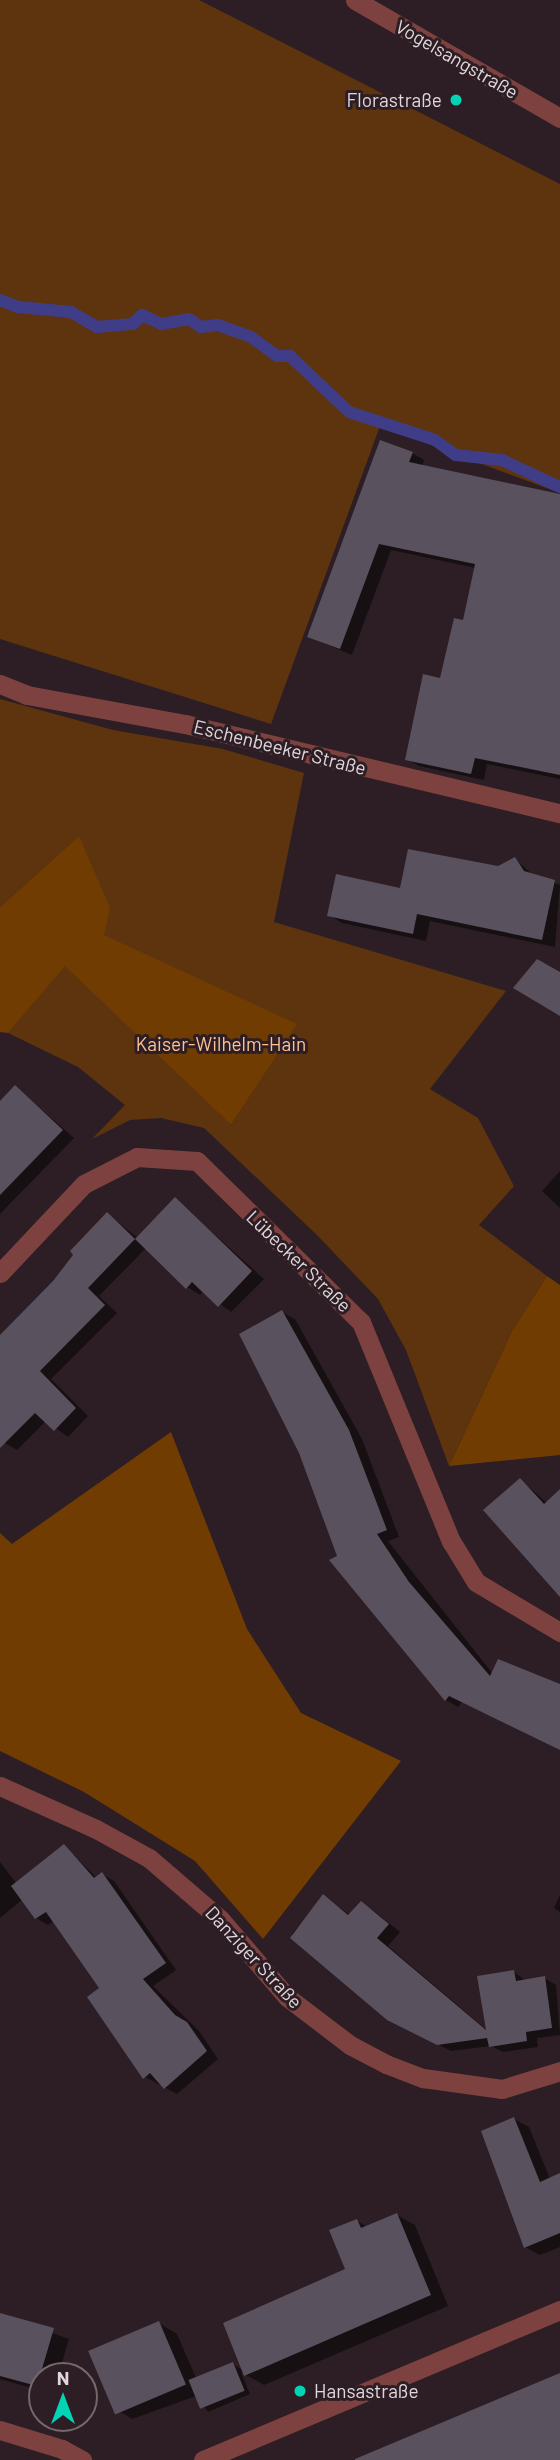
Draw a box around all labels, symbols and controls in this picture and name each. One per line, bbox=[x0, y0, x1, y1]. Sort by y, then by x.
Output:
street label: Vogelsangstraße bbox=[392, 15, 522, 103]
place label: Florastraße bbox=[347, 89, 442, 111]
marker: Florastraße bbox=[448, 92, 464, 108]
street label: Eschenbeeker Straße bbox=[191, 715, 369, 779]
park label: Kaiser-Wilhelm-Hain bbox=[136, 1033, 306, 1055]
street label: Lübecker Straße bbox=[242, 1205, 356, 1317]
street label: Danziger Straße bbox=[201, 1901, 307, 2013]
north arrow bbox=[28, 2362, 98, 2432]
text: N bbox=[57, 2366, 69, 2389]
place label: Hansastraße bbox=[314, 2380, 419, 2402]
marker: Hansastraße bbox=[292, 2383, 308, 2399]

